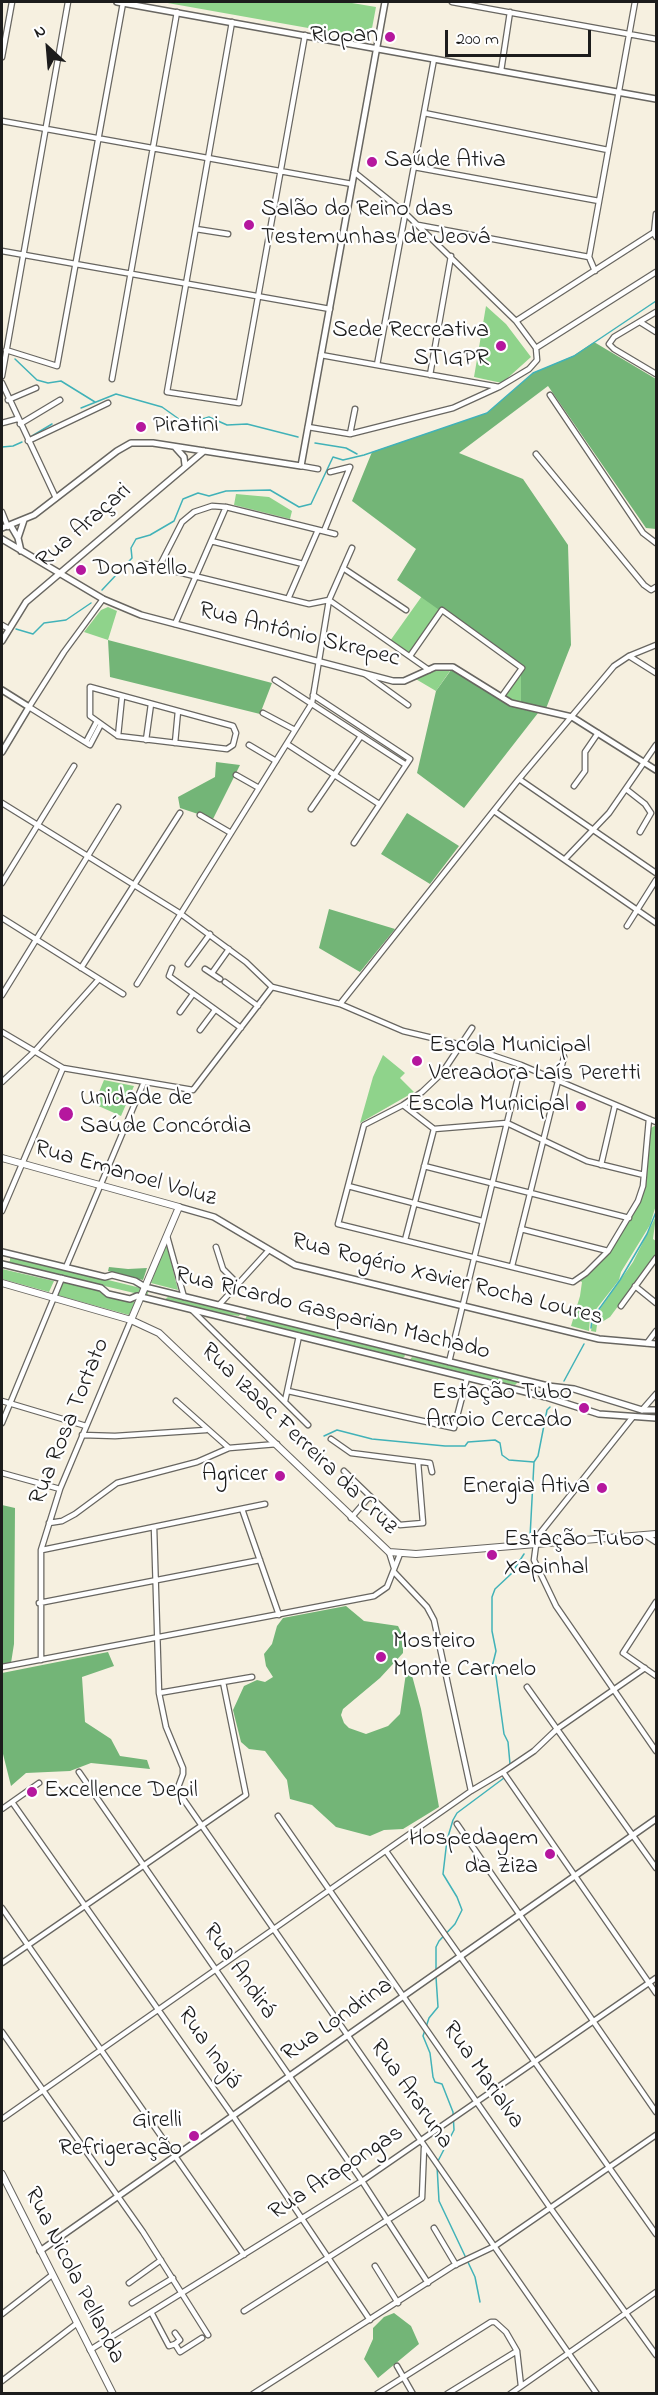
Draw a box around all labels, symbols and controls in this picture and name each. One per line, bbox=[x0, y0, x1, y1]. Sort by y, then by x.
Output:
north arrow bbox=[18, 18, 78, 78]
scale bar bbox=[448, 18, 594, 56]
text: N bbox=[30, 19, 50, 45]
place label: Riopan bbox=[310, 23, 378, 51]
text: 200 m bbox=[456, 27, 499, 53]
marker: Riopan bbox=[383, 30, 397, 44]
place label: Saúde Ativa bbox=[384, 148, 506, 176]
marker: Saúde Ativa bbox=[365, 155, 379, 169]
place label: Salão do Reino das Testemunhas de Jeová bbox=[261, 197, 490, 253]
marker: Salão do Reino das Testemunhas de Jeová bbox=[242, 218, 256, 232]
place label: Sede Recreativa STIGPR bbox=[332, 318, 489, 374]
marker: Sede Recreativa STIGPR bbox=[494, 339, 508, 353]
place label: Piratini bbox=[153, 413, 219, 441]
marker: Piratini bbox=[134, 420, 148, 434]
street label: Rua Araçari bbox=[32, 478, 138, 576]
place label: Donatello bbox=[93, 556, 187, 584]
marker: Donatello bbox=[74, 563, 88, 577]
street label: Rua Antônio Skrepec bbox=[195, 597, 403, 675]
place label: Escola Municipal Vereadora Laís Peretti bbox=[429, 1033, 641, 1089]
marker: Escola Municipal Vereadora Laís Peretti bbox=[410, 1054, 424, 1068]
place label: Unidade de Saúde Concórdia bbox=[80, 1086, 251, 1142]
place label: Escola Municipal bbox=[407, 1092, 569, 1120]
marker: Escola Municipal bbox=[574, 1099, 588, 1113]
marker: Unidade de Saúde Concórdia bbox=[57, 1105, 75, 1123]
street label: Rua Emanoel Voluz bbox=[31, 1135, 219, 1215]
street label: Rua Rogério Xavier Rocha Loures bbox=[288, 1228, 606, 1334]
street label: Rua Ricardo Gasparian Machado bbox=[171, 1262, 493, 1368]
street label: Rua Rosa Tortato bbox=[24, 1335, 118, 1509]
street label: Rua Izaac Ferreira da Cruz bbox=[193, 1338, 403, 1542]
place label: Estação Tubo Arroio Cercado bbox=[426, 1380, 572, 1436]
marker: Estação Tubo Arroio Cercado bbox=[577, 1401, 591, 1415]
place label: Agricer bbox=[202, 1462, 268, 1490]
marker: Agricer bbox=[273, 1469, 287, 1483]
place label: Energia Ativa bbox=[462, 1474, 590, 1502]
marker: Energia Ativa bbox=[595, 1481, 609, 1495]
place label: Estação Tubo Xapinhal bbox=[504, 1527, 644, 1583]
marker: Estação Tubo Xapinhal bbox=[485, 1548, 499, 1562]
place label: Mosteiro Monte Carmelo bbox=[393, 1629, 536, 1685]
marker: Mosteiro Monte Carmelo bbox=[374, 1650, 388, 1664]
place label: Excellence Depil bbox=[44, 1778, 198, 1806]
marker: Excellence Depil bbox=[25, 1785, 39, 1799]
place label: Hospedagem da Ziza bbox=[409, 1826, 538, 1882]
marker: Hospedagem da Ziza bbox=[543, 1847, 557, 1861]
street label: Rua Andirá bbox=[195, 1919, 281, 2025]
street label: Rua Londrina bbox=[277, 1972, 399, 2070]
street label: Rua Inajá bbox=[169, 2003, 247, 2095]
street label: Rua Marialva bbox=[435, 2017, 529, 2135]
street label: Rua Araruna bbox=[362, 2035, 458, 2155]
place label: Girelli Refrigeração bbox=[59, 2108, 182, 2164]
street label: Rua Arapongas bbox=[264, 2120, 410, 2228]
marker: Girelli Refrigeração bbox=[187, 2129, 201, 2143]
street label: Rua Nicola Pellanda bbox=[16, 2183, 130, 2369]

